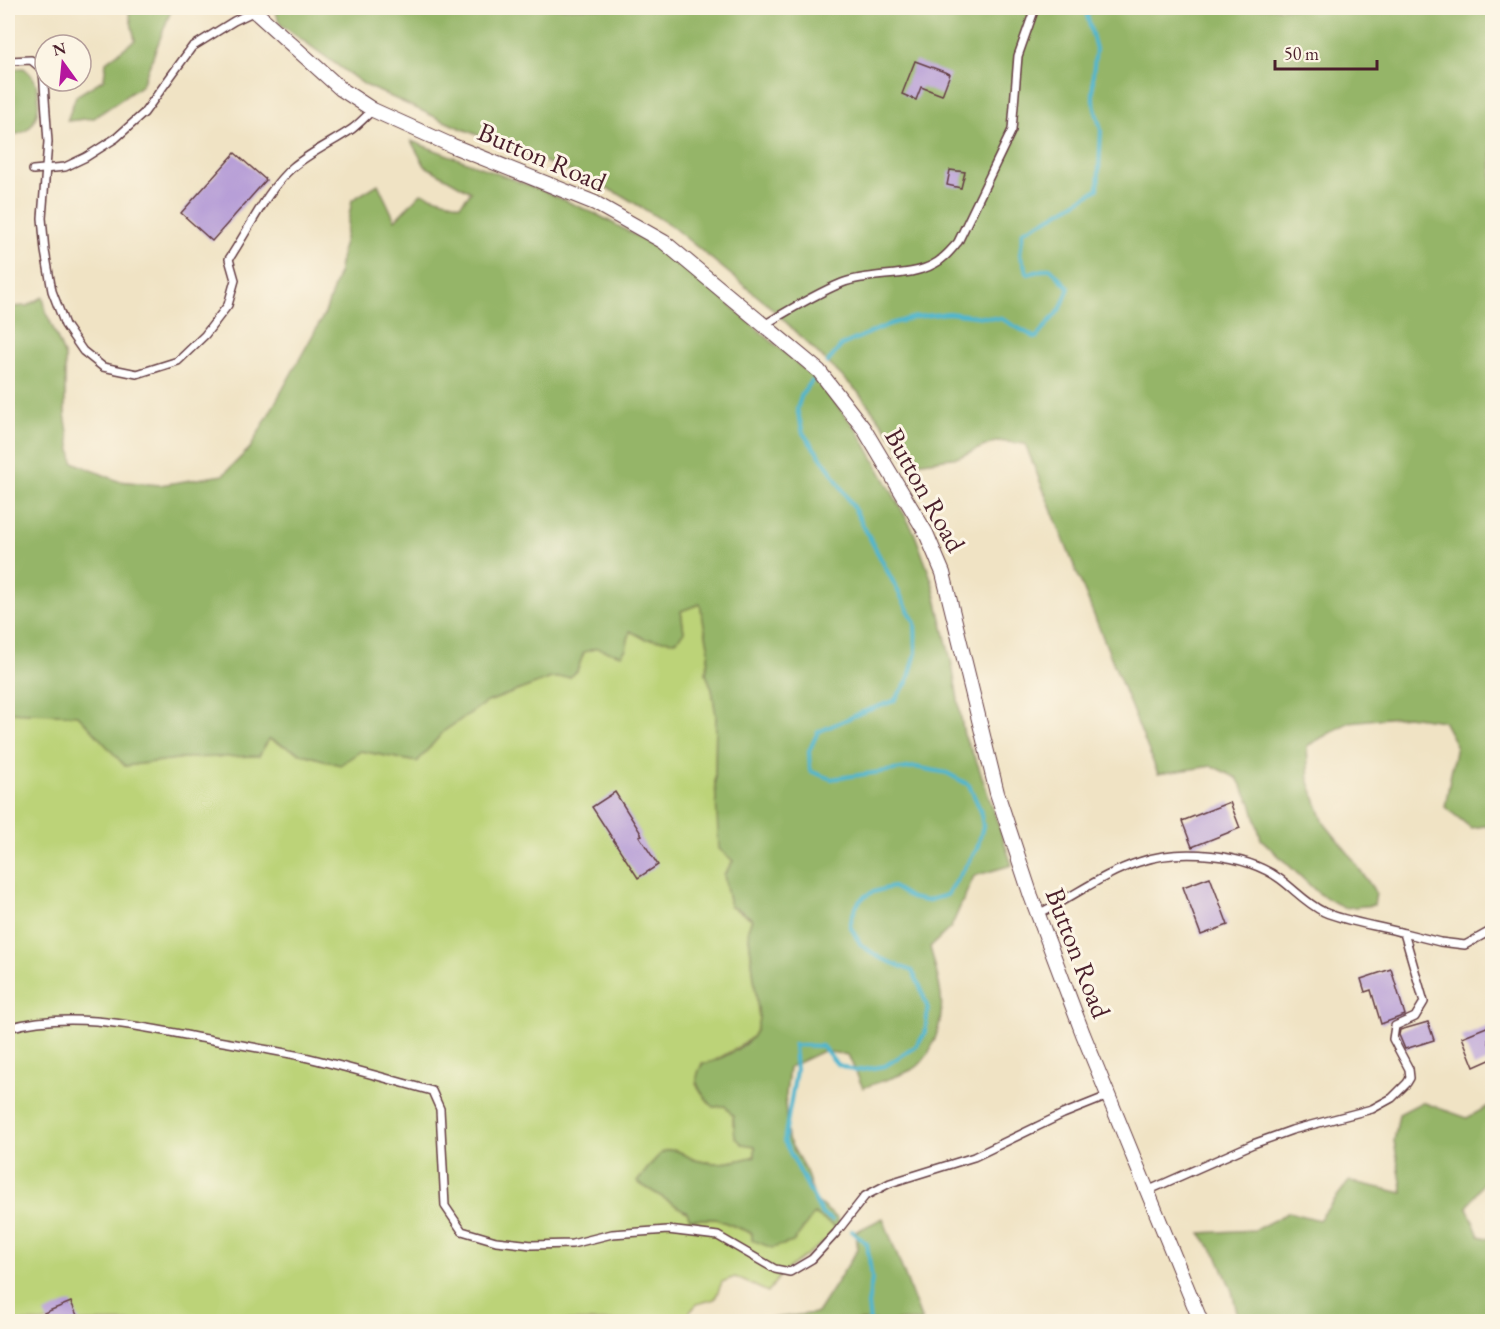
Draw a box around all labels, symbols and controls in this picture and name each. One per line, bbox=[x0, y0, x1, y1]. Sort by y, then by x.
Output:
north arrow bbox=[33, 33, 93, 93]
scale bar bbox=[1275, 33, 1377, 71]
text: N bbox=[50, 37, 68, 61]
text: 50 m bbox=[1284, 42, 1319, 65]
street label: Button Road bbox=[472, 114, 612, 199]
street label: Button Road bbox=[877, 422, 974, 558]
street label: Button Road bbox=[1038, 883, 1119, 1023]

